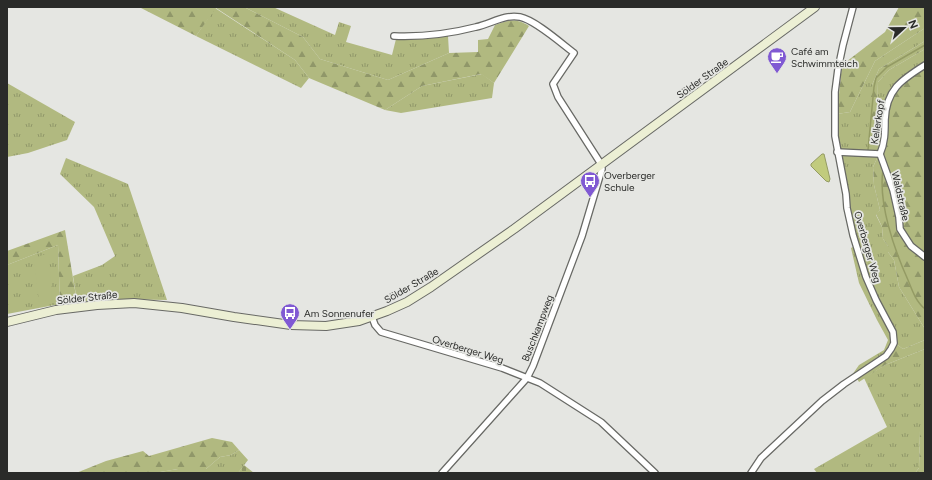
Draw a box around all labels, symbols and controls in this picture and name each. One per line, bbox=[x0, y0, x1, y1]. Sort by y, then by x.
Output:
north arrow bbox=[884, 8, 924, 48]
text: N bbox=[905, 18, 920, 31]
place label: Café am Schwimmteich bbox=[791, 45, 858, 70]
cafe icon: Café am Schwimmteich bbox=[766, 46, 788, 74]
street label: Sölder Straße bbox=[674, 55, 731, 102]
street label: Kellerkopf bbox=[868, 99, 887, 145]
place label: Overberger Schule bbox=[604, 169, 656, 194]
bus stop icon: Overberger Schule bbox=[579, 170, 601, 198]
street label: Waldstraße bbox=[889, 170, 913, 223]
street label: Overberger Weg bbox=[851, 210, 884, 285]
street label: Sölder Straße bbox=[382, 264, 441, 306]
street label: Sölder Straße bbox=[56, 288, 119, 307]
street label: Buschkampweg bbox=[519, 293, 556, 363]
bus stop icon: Am Sonnenufer bbox=[279, 302, 301, 330]
place label: Am Sonnenufer bbox=[304, 307, 375, 320]
street label: Overberger Weg bbox=[431, 332, 505, 367]

